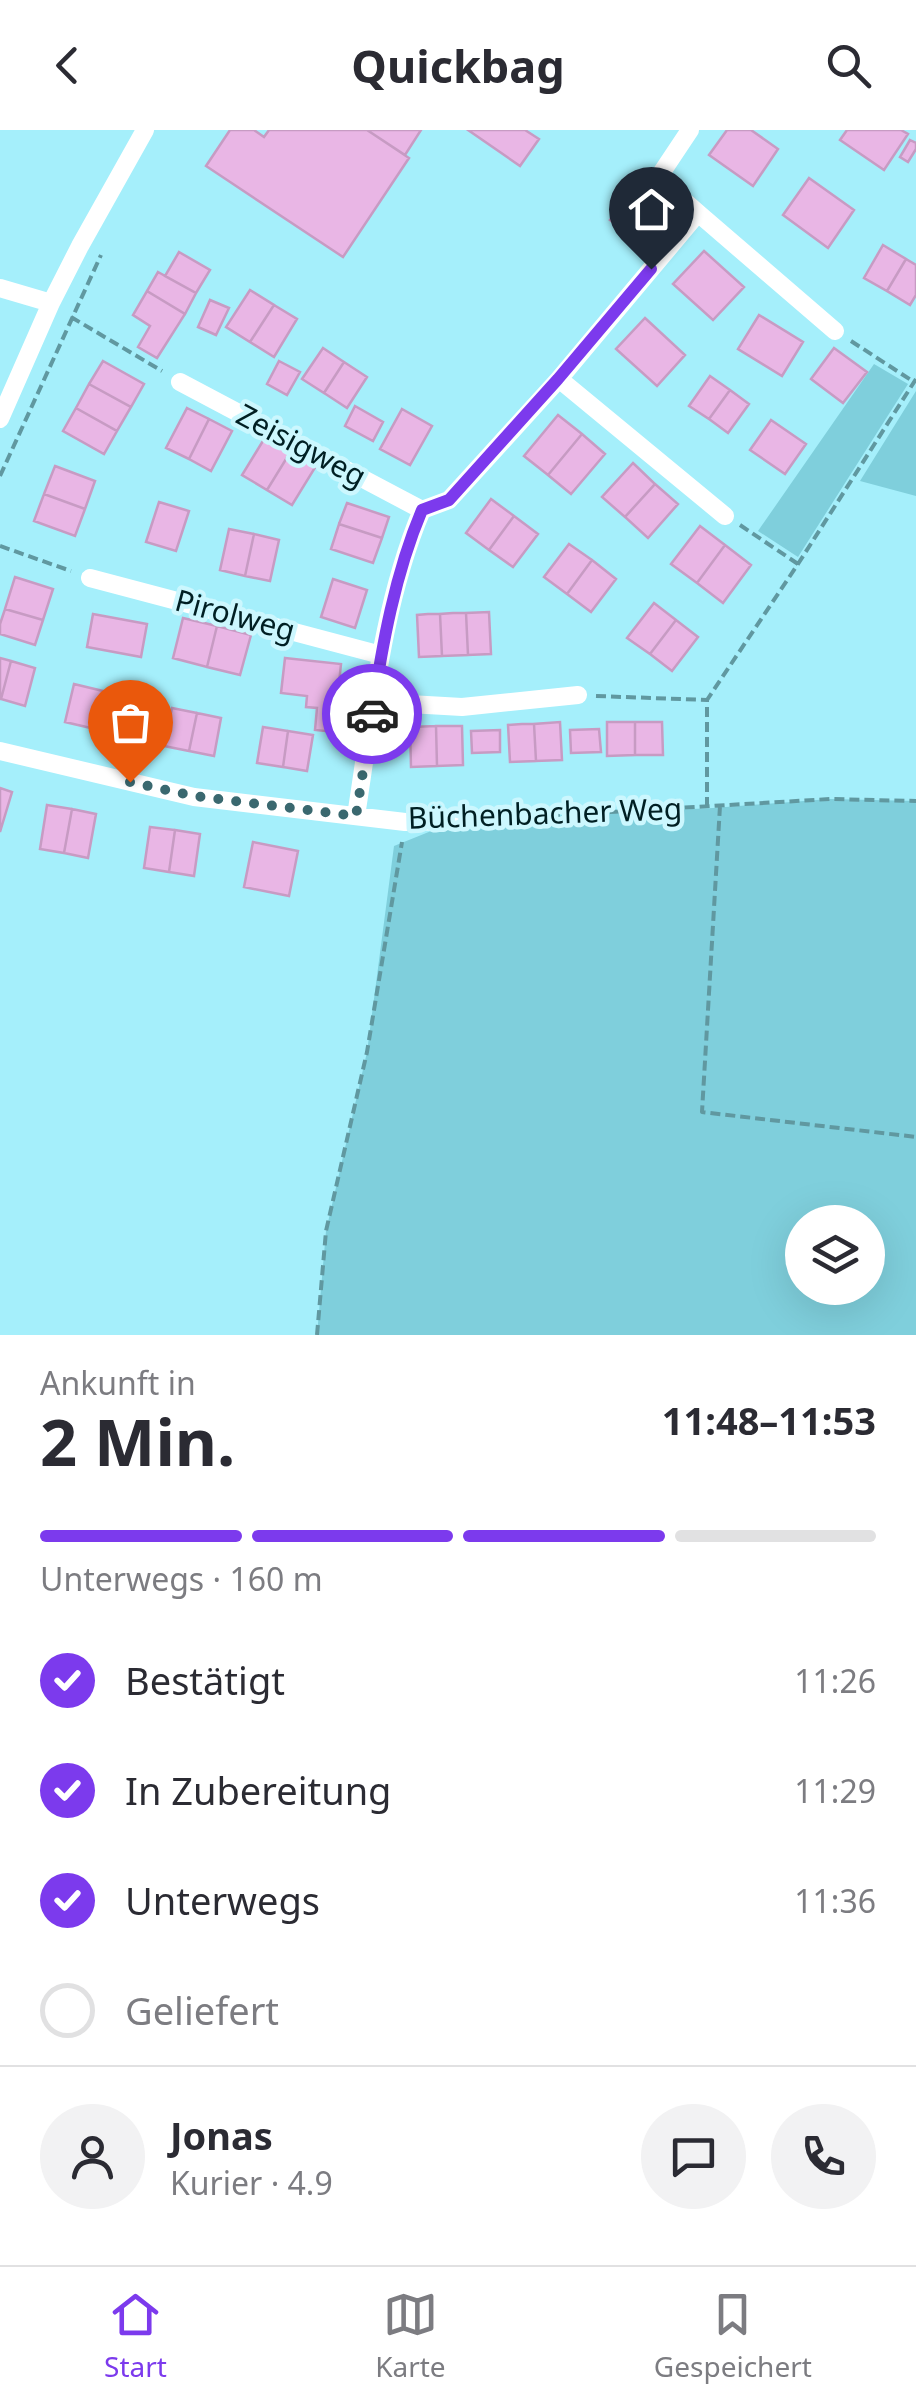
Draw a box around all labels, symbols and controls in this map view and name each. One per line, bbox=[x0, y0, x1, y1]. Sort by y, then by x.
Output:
text: Quickbag bbox=[351, 35, 565, 96]
icon: back bbox=[40, 38, 95, 93]
icon: search bbox=[821, 38, 876, 93]
pin bbox=[609, 167, 694, 270]
icon: home bbox=[624, 182, 679, 237]
street label: Zeisigweg bbox=[230, 393, 374, 496]
street label: Pirolweg bbox=[171, 579, 300, 650]
courier bbox=[322, 664, 422, 764]
pin bbox=[88, 680, 173, 783]
icon: car bbox=[345, 687, 400, 742]
icon: bag bbox=[103, 695, 158, 750]
street label: Büchenbacher Weg bbox=[407, 787, 683, 838]
map controls bbox=[785, 1205, 885, 1305]
button: layers bbox=[785, 1205, 885, 1305]
text: Ankunft in bbox=[40, 1361, 196, 1404]
text: 11:48–11:53 bbox=[662, 1394, 876, 1446]
text: 2 Min. bbox=[40, 1397, 235, 1485]
text: Unterwegs · 160 m bbox=[40, 1557, 323, 1600]
icon: check bbox=[40, 1653, 95, 1708]
text: Bestätigt bbox=[125, 1654, 285, 1706]
text: 11:26 bbox=[794, 1659, 876, 1702]
icon: check bbox=[40, 1763, 95, 1818]
text: In Zubereitung bbox=[125, 1764, 392, 1816]
text: 11:29 bbox=[794, 1769, 876, 1812]
icon: check bbox=[40, 1873, 95, 1928]
text: Unterwegs bbox=[125, 1874, 320, 1926]
text: 11:36 bbox=[794, 1879, 876, 1922]
text: Geliefert bbox=[125, 1984, 279, 2036]
button: person bbox=[40, 2104, 145, 2209]
button: chat bbox=[641, 2104, 746, 2209]
button: phone bbox=[771, 2104, 876, 2209]
text: Jonas bbox=[170, 2109, 273, 2161]
text: Kurier · 4.9 bbox=[170, 2161, 333, 2204]
tab: Start bbox=[104, 2287, 167, 2385]
tab: Karte bbox=[375, 2287, 446, 2385]
tab: Gespeichert bbox=[654, 2287, 812, 2385]

